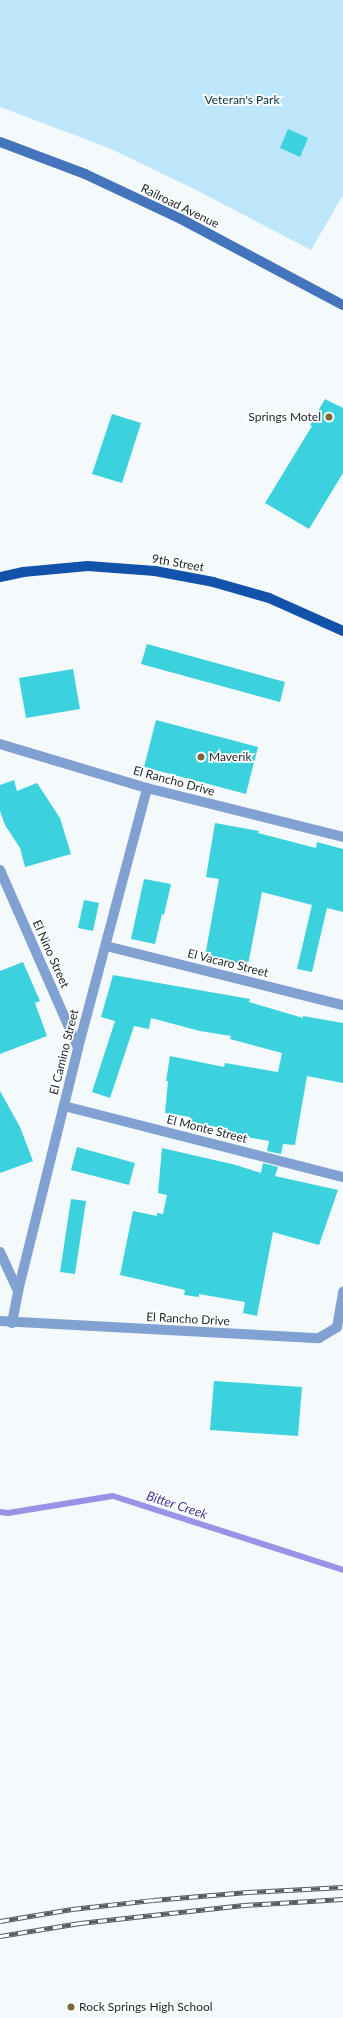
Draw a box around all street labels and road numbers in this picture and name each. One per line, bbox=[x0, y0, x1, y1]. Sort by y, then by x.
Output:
street label: Railroad Avenue bbox=[138, 181, 222, 231]
street label: 9th Street bbox=[151, 551, 205, 575]
street label: El Rancho Drive bbox=[132, 763, 216, 799]
street label: El Nino Street bbox=[30, 918, 72, 990]
street label: El Vacaro Street bbox=[186, 946, 270, 980]
street label: El Camino Street bbox=[46, 1008, 82, 1096]
street label: El Monte Street bbox=[165, 1112, 249, 1146]
street label: El Rancho Drive bbox=[146, 1310, 230, 1328]

